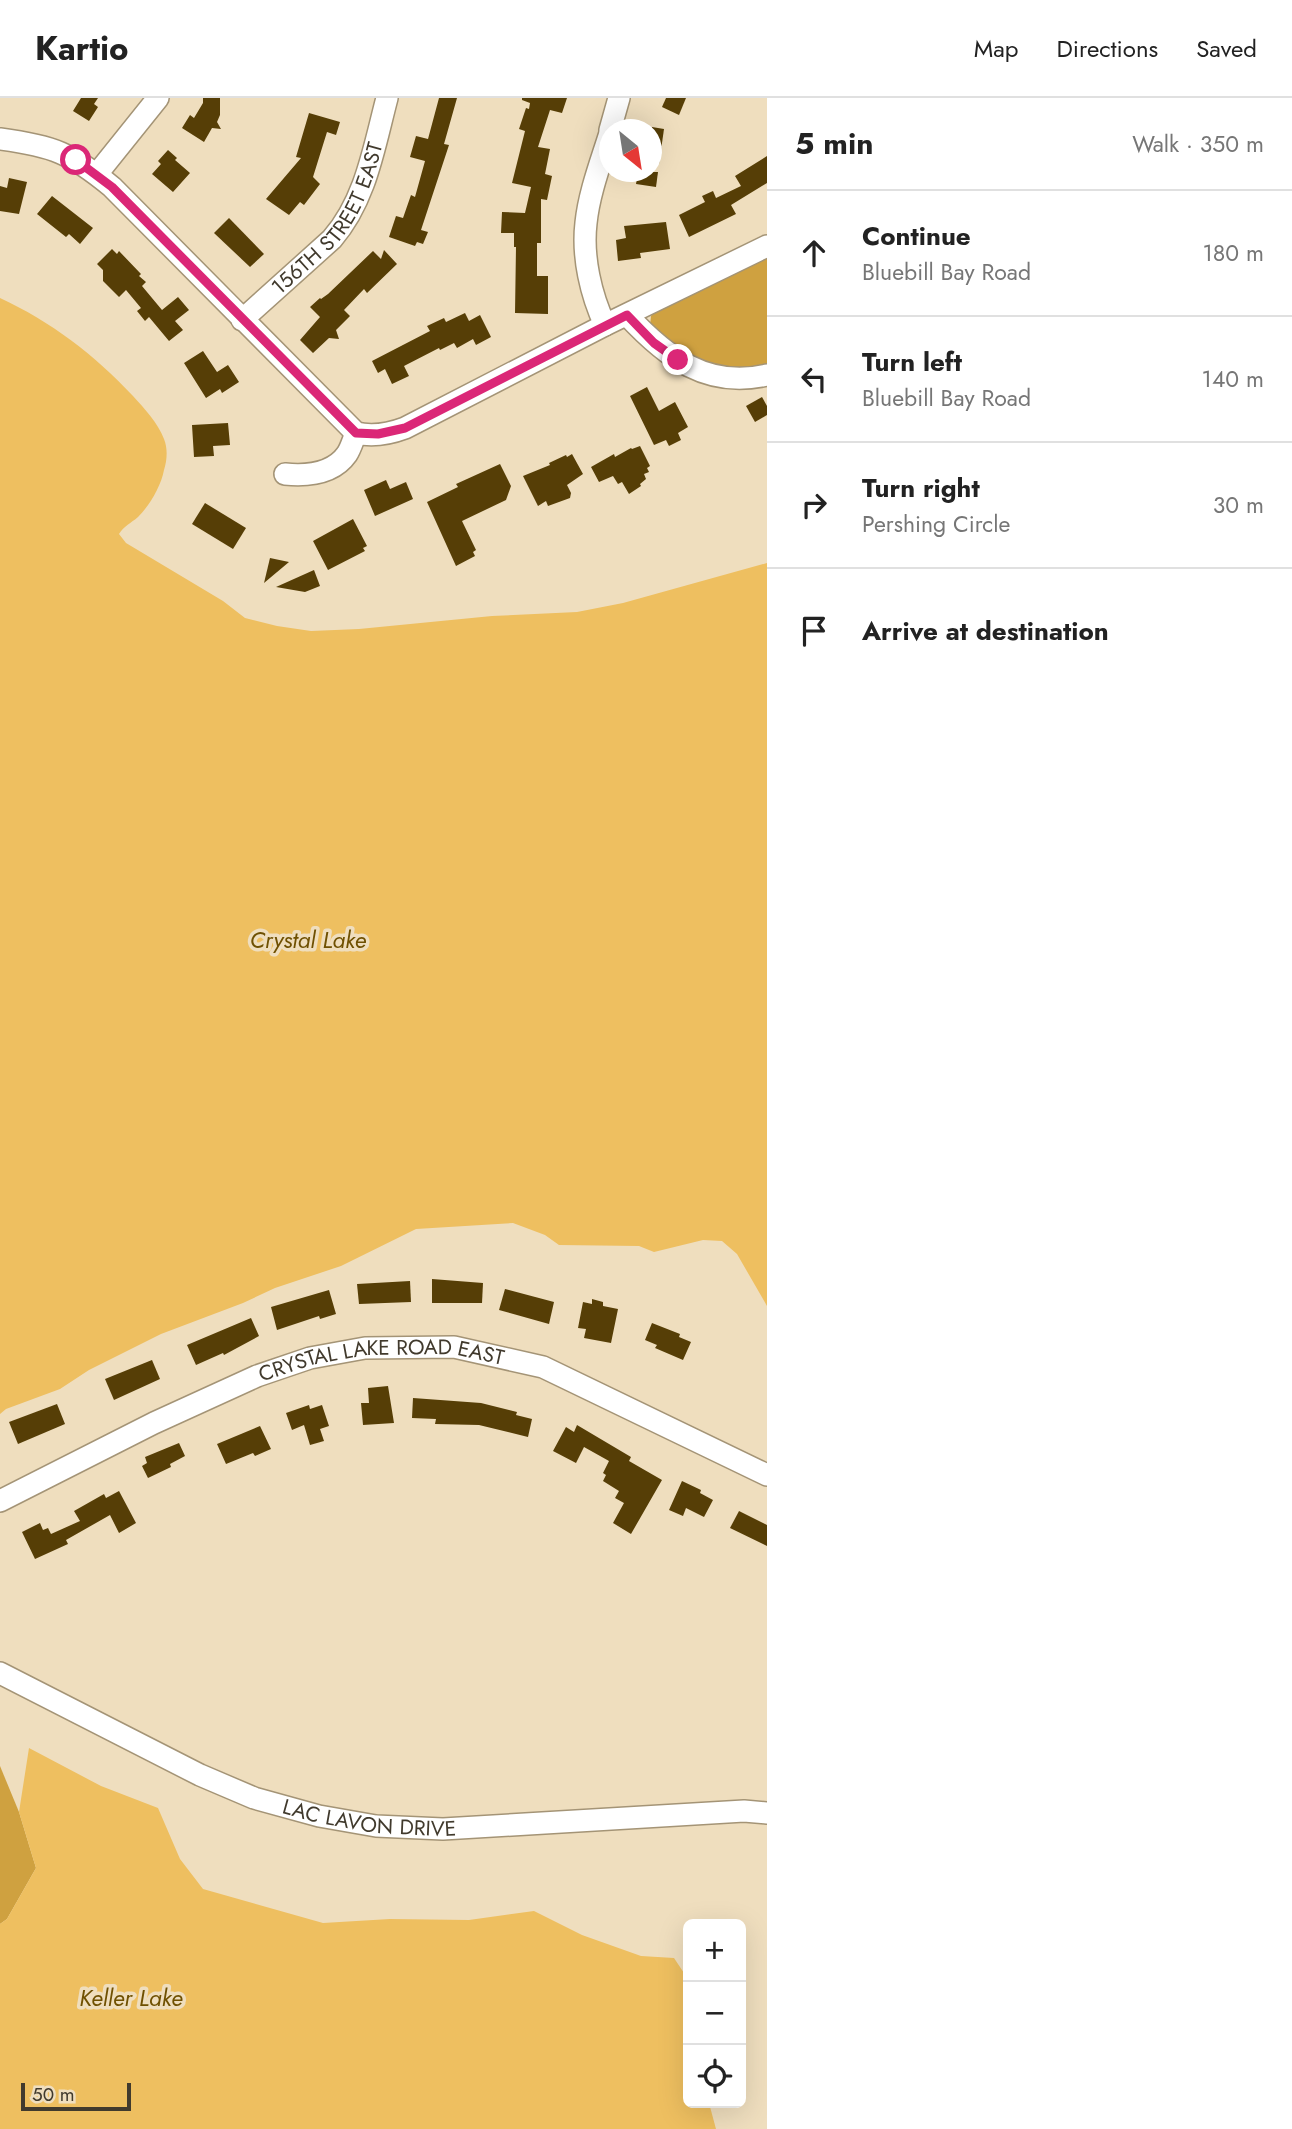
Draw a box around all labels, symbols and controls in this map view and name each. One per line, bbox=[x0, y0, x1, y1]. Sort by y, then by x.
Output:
text: Kartio bbox=[35, 25, 129, 72]
text: Map bbox=[974, 31, 1019, 66]
text: Directions bbox=[1057, 31, 1158, 66]
text: Saved bbox=[1196, 31, 1257, 66]
north arrow bbox=[599, 119, 662, 182]
text: 5 min bbox=[795, 122, 873, 165]
text: Walk · 350 m bbox=[1132, 127, 1264, 161]
street label: 156TH STREET EAST bbox=[265, 139, 390, 302]
route start bbox=[60, 144, 91, 175]
text: Continue bbox=[862, 217, 971, 255]
icon: ahead bbox=[795, 234, 833, 272]
text: 180 m bbox=[1202, 236, 1264, 270]
text: Bluebill Bay Road bbox=[862, 255, 1031, 289]
text: Turn left bbox=[862, 343, 962, 381]
route end bbox=[662, 344, 693, 375]
icon: left bbox=[795, 360, 833, 398]
text: 140 m bbox=[1202, 362, 1264, 396]
text: Bluebill Bay Road bbox=[862, 381, 1031, 415]
text: Turn right bbox=[862, 469, 980, 507]
icon: right bbox=[795, 486, 833, 524]
text: 30 m bbox=[1213, 488, 1264, 522]
text: Pershing Circle bbox=[862, 507, 1010, 541]
icon: arrive bbox=[795, 612, 833, 650]
text: Arrive at destination bbox=[862, 612, 1109, 650]
water label: Crystal Lake bbox=[250, 923, 367, 957]
street label: CRYSTAL LAKE ROAD EAST bbox=[254, 1332, 507, 1389]
street label: LAC LAVON DRIVE bbox=[279, 1792, 457, 1844]
map controls bbox=[683, 1919, 746, 2108]
button: + bbox=[683, 1919, 746, 1982]
water label: Keller Lake bbox=[79, 1981, 183, 2015]
button: − bbox=[683, 1982, 746, 2045]
button: locate bbox=[683, 2045, 746, 2108]
scale bar bbox=[21, 2080, 131, 2112]
text: 50 m bbox=[32, 2081, 75, 2108]

